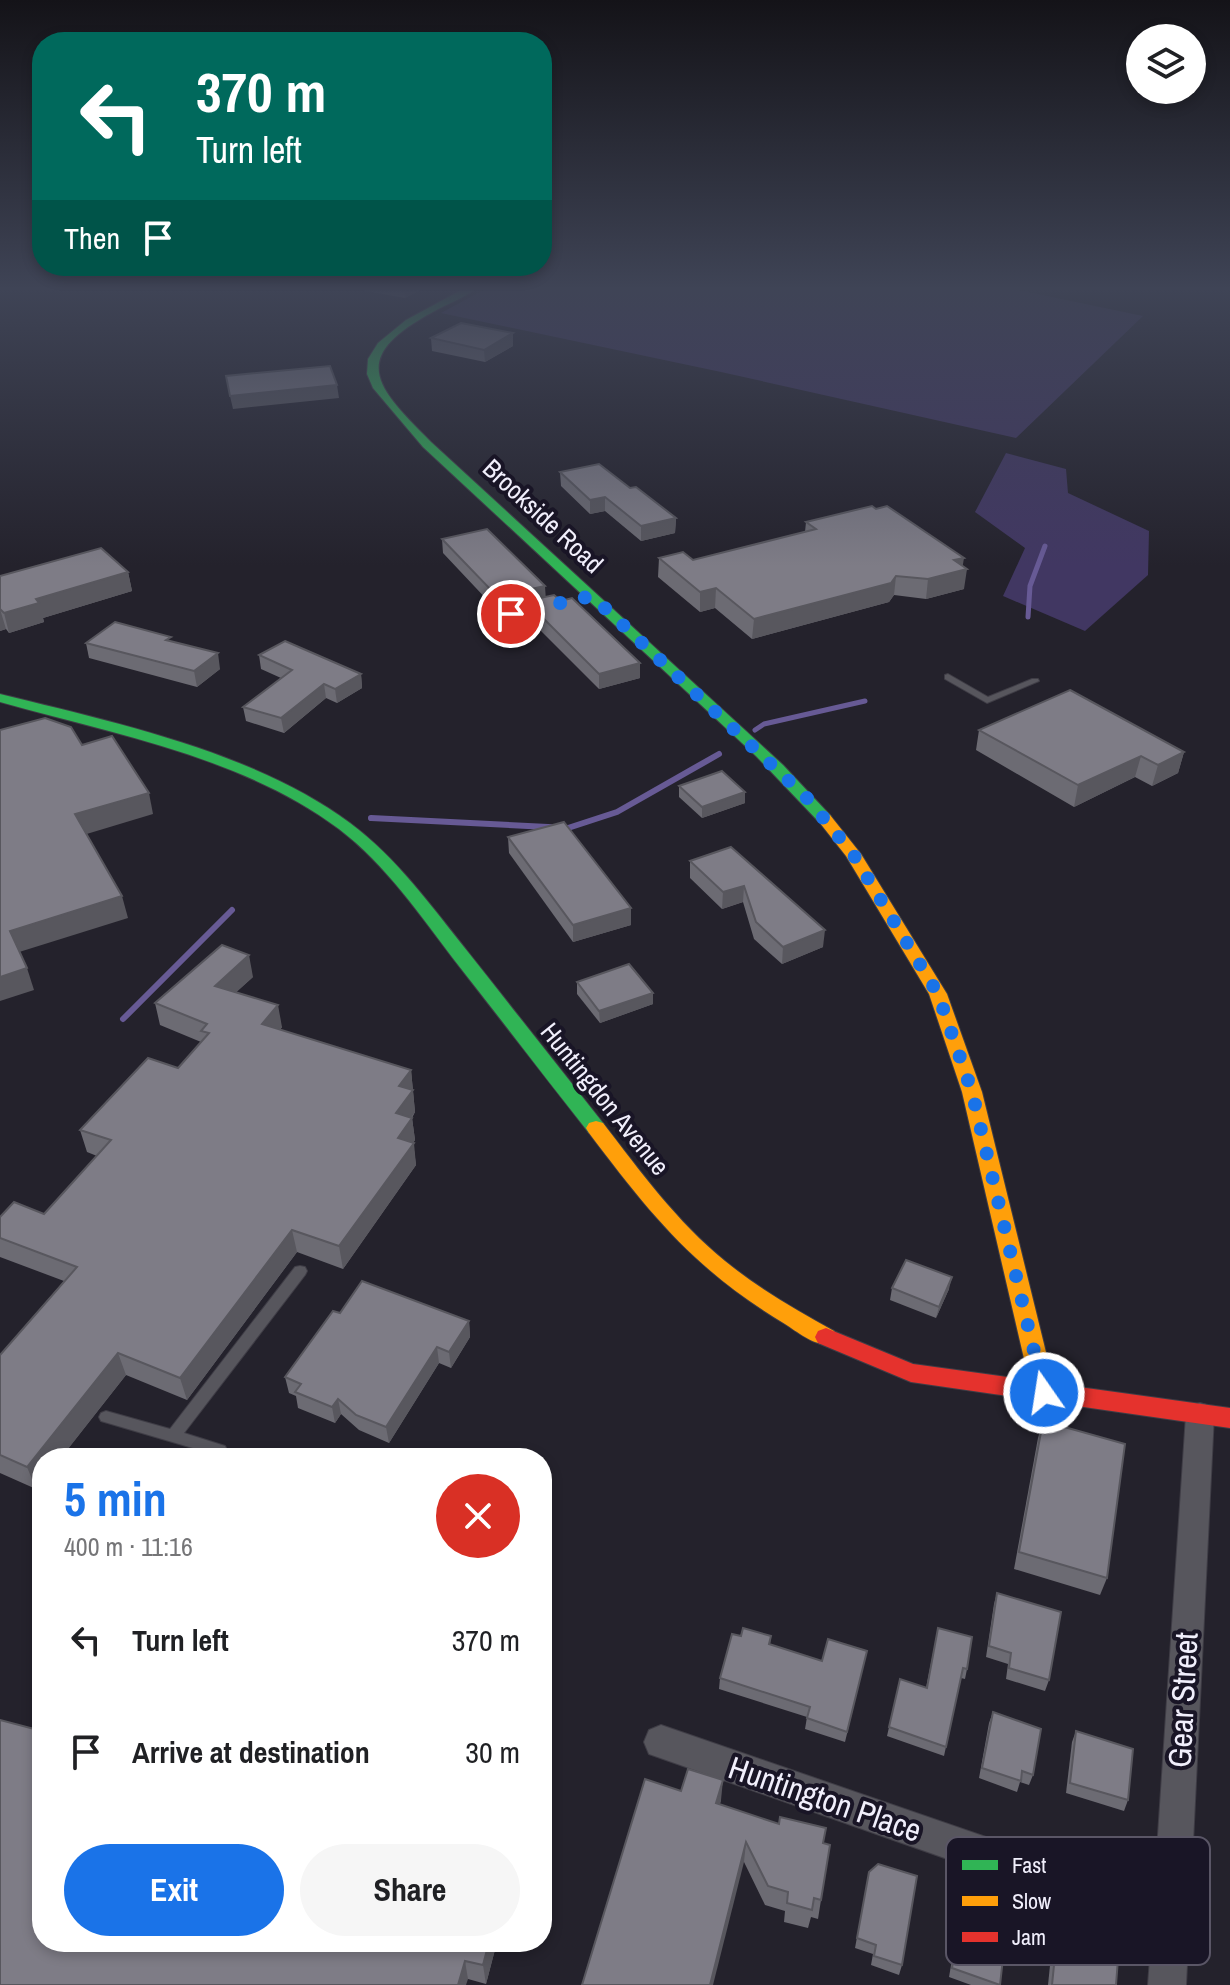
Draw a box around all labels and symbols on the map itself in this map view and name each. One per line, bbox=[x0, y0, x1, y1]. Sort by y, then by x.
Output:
street label: Brookside Road bbox=[475, 451, 611, 581]
pin bbox=[477, 580, 545, 648]
street label: Huntingdon Avenue bbox=[533, 1015, 678, 1182]
position arrow bbox=[1002, 1351, 1086, 1435]
street label: Gear Street bbox=[1157, 1631, 1208, 1769]
street label: Huntington Place bbox=[723, 1745, 927, 1852]
legend bbox=[946, 1837, 1210, 1965]
text: Fast bbox=[1012, 1850, 1046, 1880]
text: Slow bbox=[1012, 1886, 1051, 1916]
text: Jam bbox=[1012, 1922, 1046, 1952]

